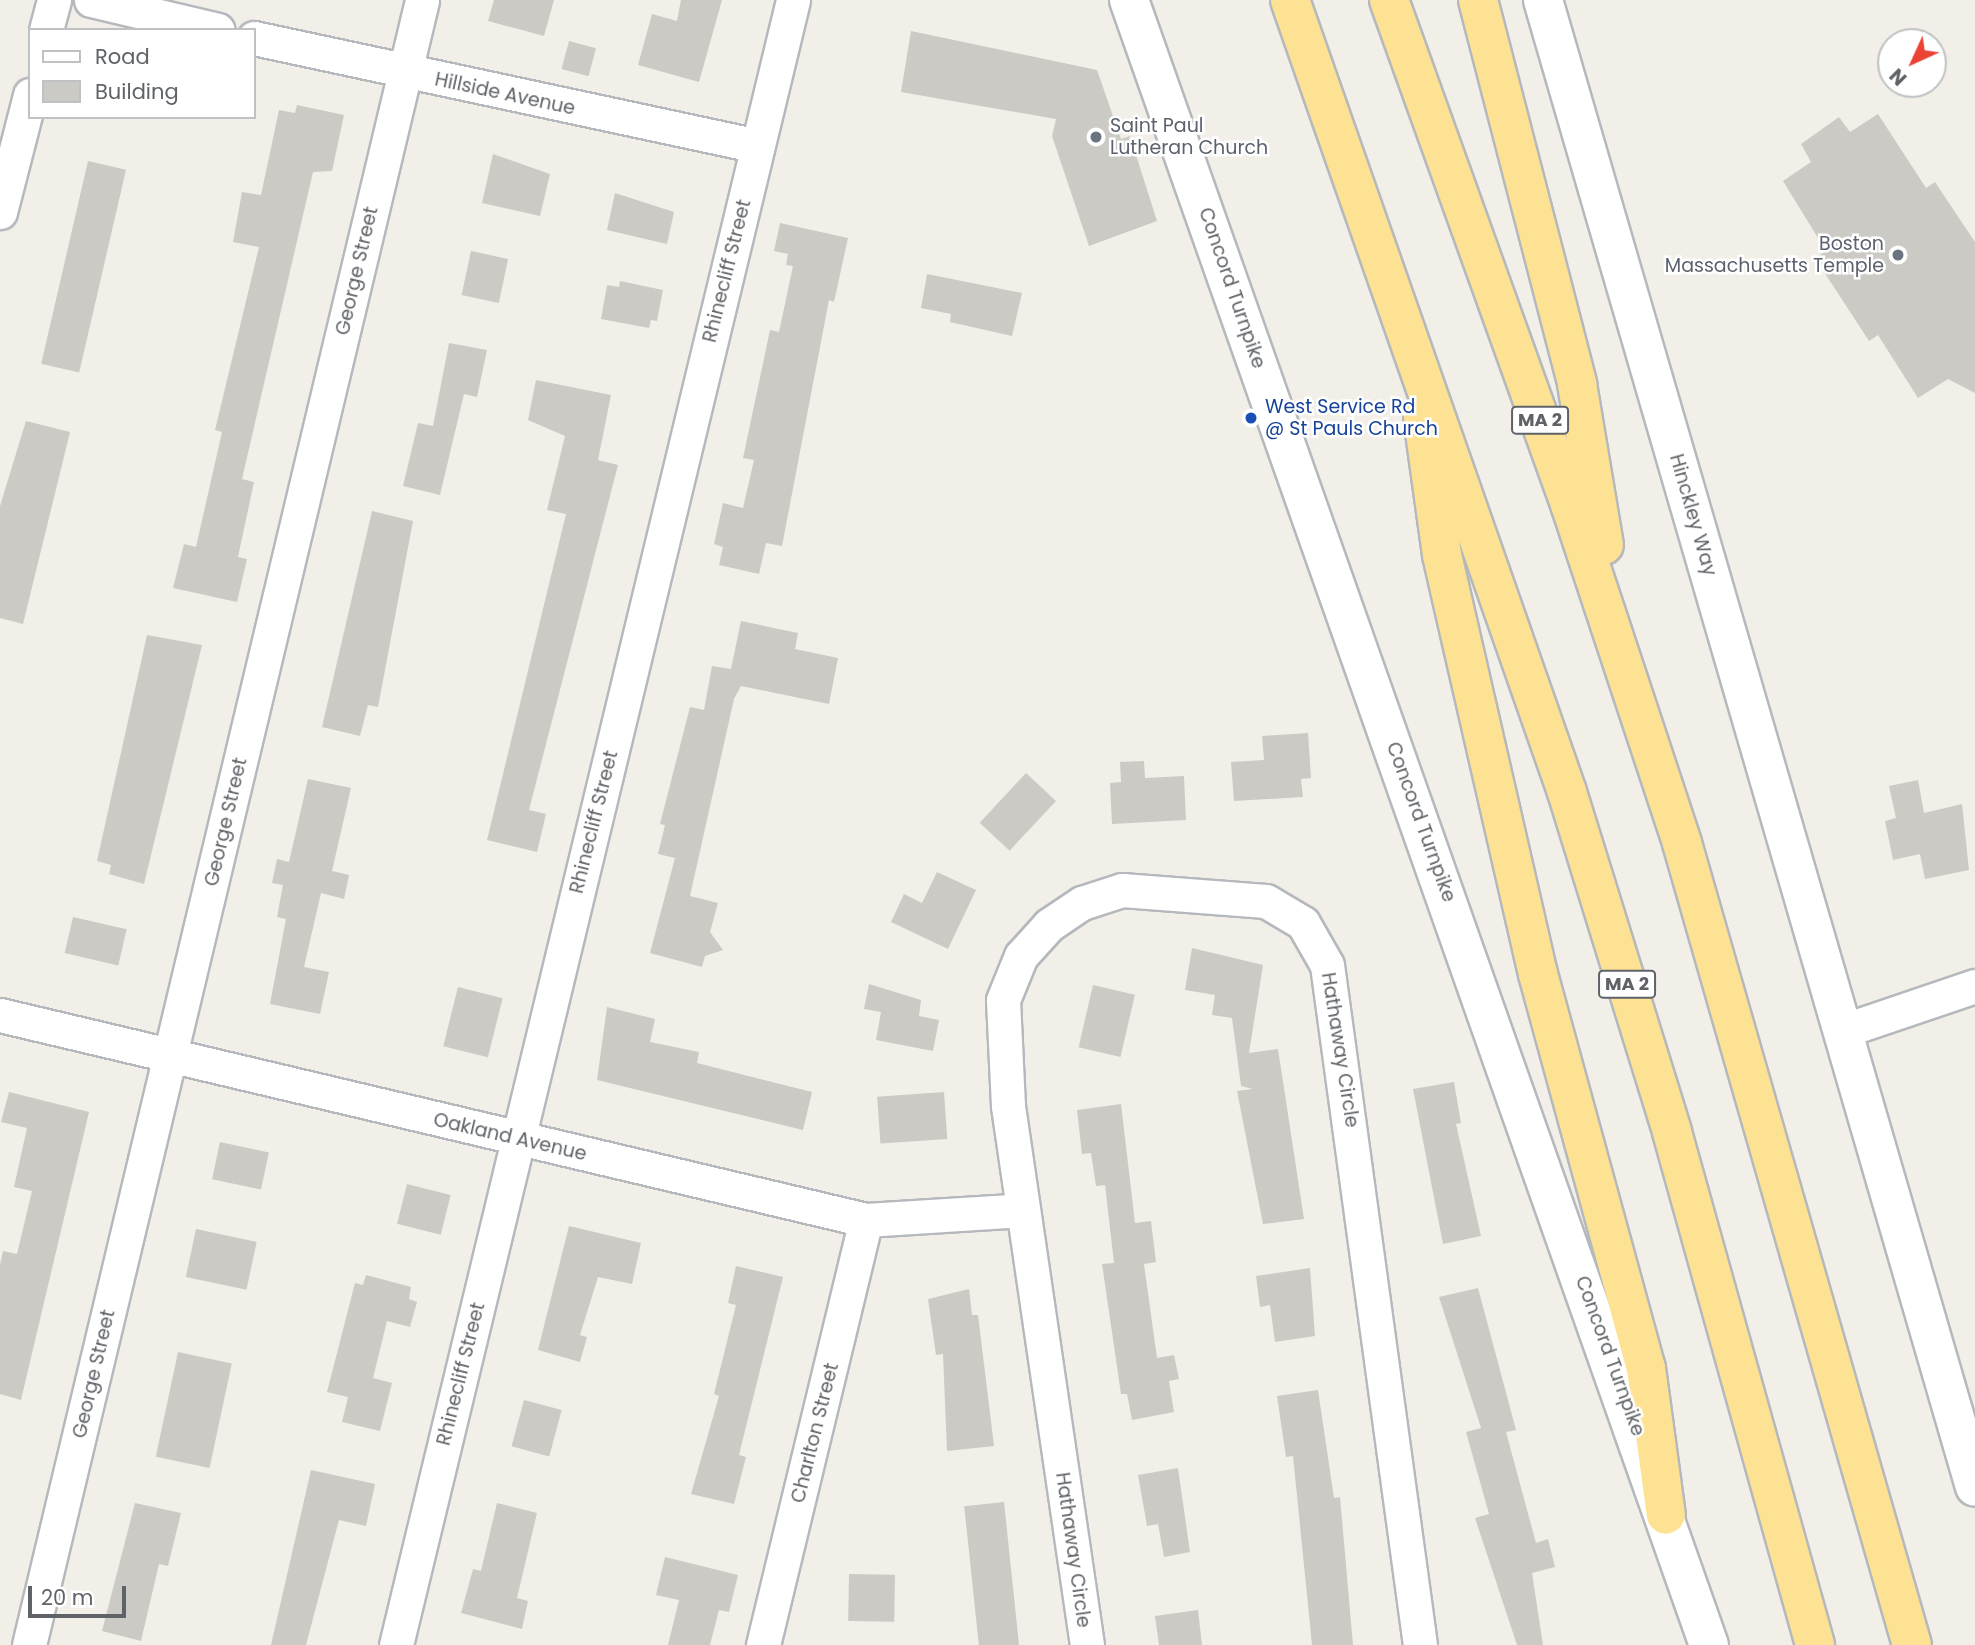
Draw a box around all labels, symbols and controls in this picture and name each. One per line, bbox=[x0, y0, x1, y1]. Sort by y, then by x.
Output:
legend bbox=[28, 28, 256, 119]
north arrow bbox=[1877, 28, 1947, 98]
text: Road bbox=[95, 42, 150, 71]
text: N bbox=[1884, 62, 1913, 91]
street label: Hillside Avenue bbox=[433, 68, 577, 120]
text: Building bbox=[95, 77, 179, 106]
place label: Saint Paul Lutheran Church bbox=[1110, 115, 1268, 159]
marker: Saint Paul Lutheran Church bbox=[1088, 129, 1104, 145]
street label: Rhinecliff Street bbox=[698, 197, 756, 345]
street label: George Street bbox=[331, 205, 383, 337]
street label: Concord Turnpike bbox=[1194, 205, 1270, 371]
place label: Boston Massachusetts Temple bbox=[1665, 233, 1884, 277]
marker: Boston Massachusetts Temple bbox=[1890, 247, 1906, 263]
place label: West Service Rd @ St Pauls Church bbox=[1265, 396, 1438, 440]
road number: MA 2 bbox=[1510, 406, 1570, 434]
marker: West Service Rd @ St Pauls Church bbox=[1243, 410, 1259, 426]
street label: Hinckley Way bbox=[1665, 451, 1721, 579]
street label: Concord Turnpike bbox=[1381, 739, 1461, 905]
street label: Rhinecliff Street bbox=[565, 748, 623, 896]
street label: George Street bbox=[200, 756, 252, 888]
road number: MA 2 bbox=[1597, 970, 1657, 999]
street label: Hathaway Circle bbox=[1316, 971, 1364, 1129]
street label: Oakland Avenue bbox=[431, 1108, 589, 1166]
street label: Concord Turnpike bbox=[1570, 1273, 1650, 1439]
street label: Rhinecliff Street bbox=[432, 1300, 490, 1448]
street label: George Street bbox=[68, 1308, 120, 1440]
street label: Charlton Street bbox=[787, 1361, 843, 1505]
street label: Hathaway Circle bbox=[1051, 1471, 1095, 1629]
scale bar bbox=[32, 1572, 130, 1616]
text: 20 m bbox=[41, 1583, 94, 1612]

